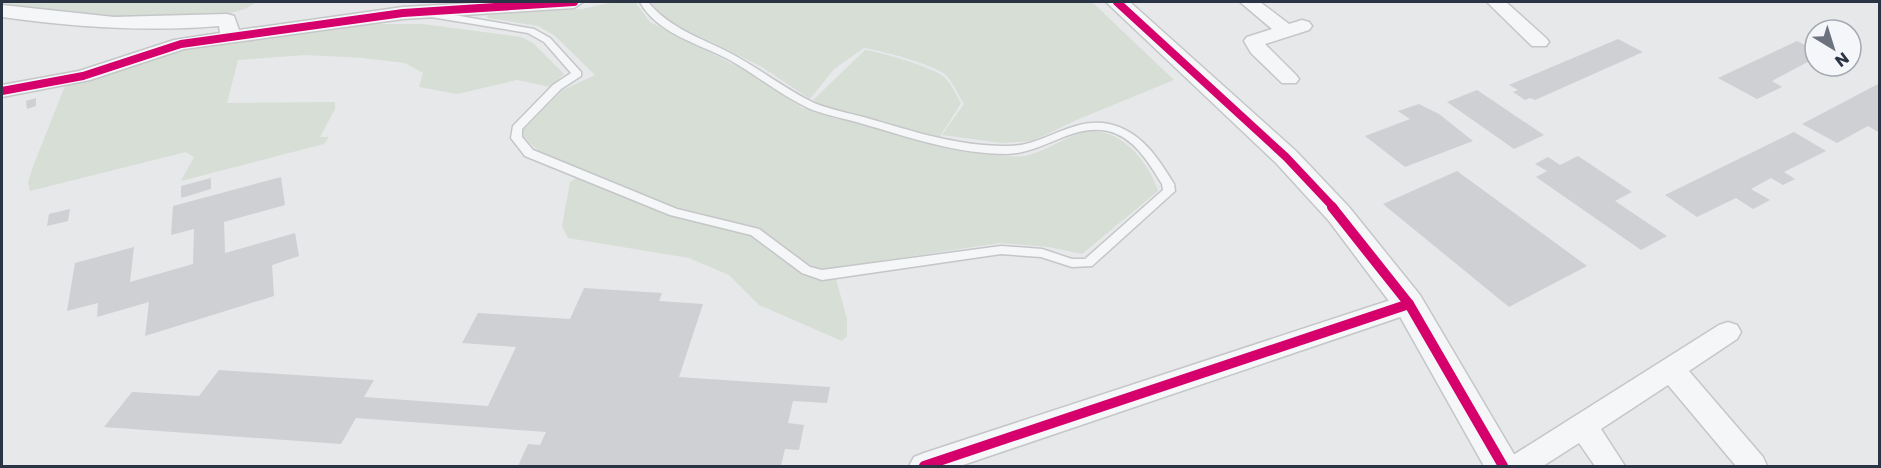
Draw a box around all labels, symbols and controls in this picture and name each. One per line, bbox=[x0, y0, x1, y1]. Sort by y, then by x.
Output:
north arrow bbox=[1803, 18, 1863, 78]
text: N bbox=[1830, 47, 1854, 72]

